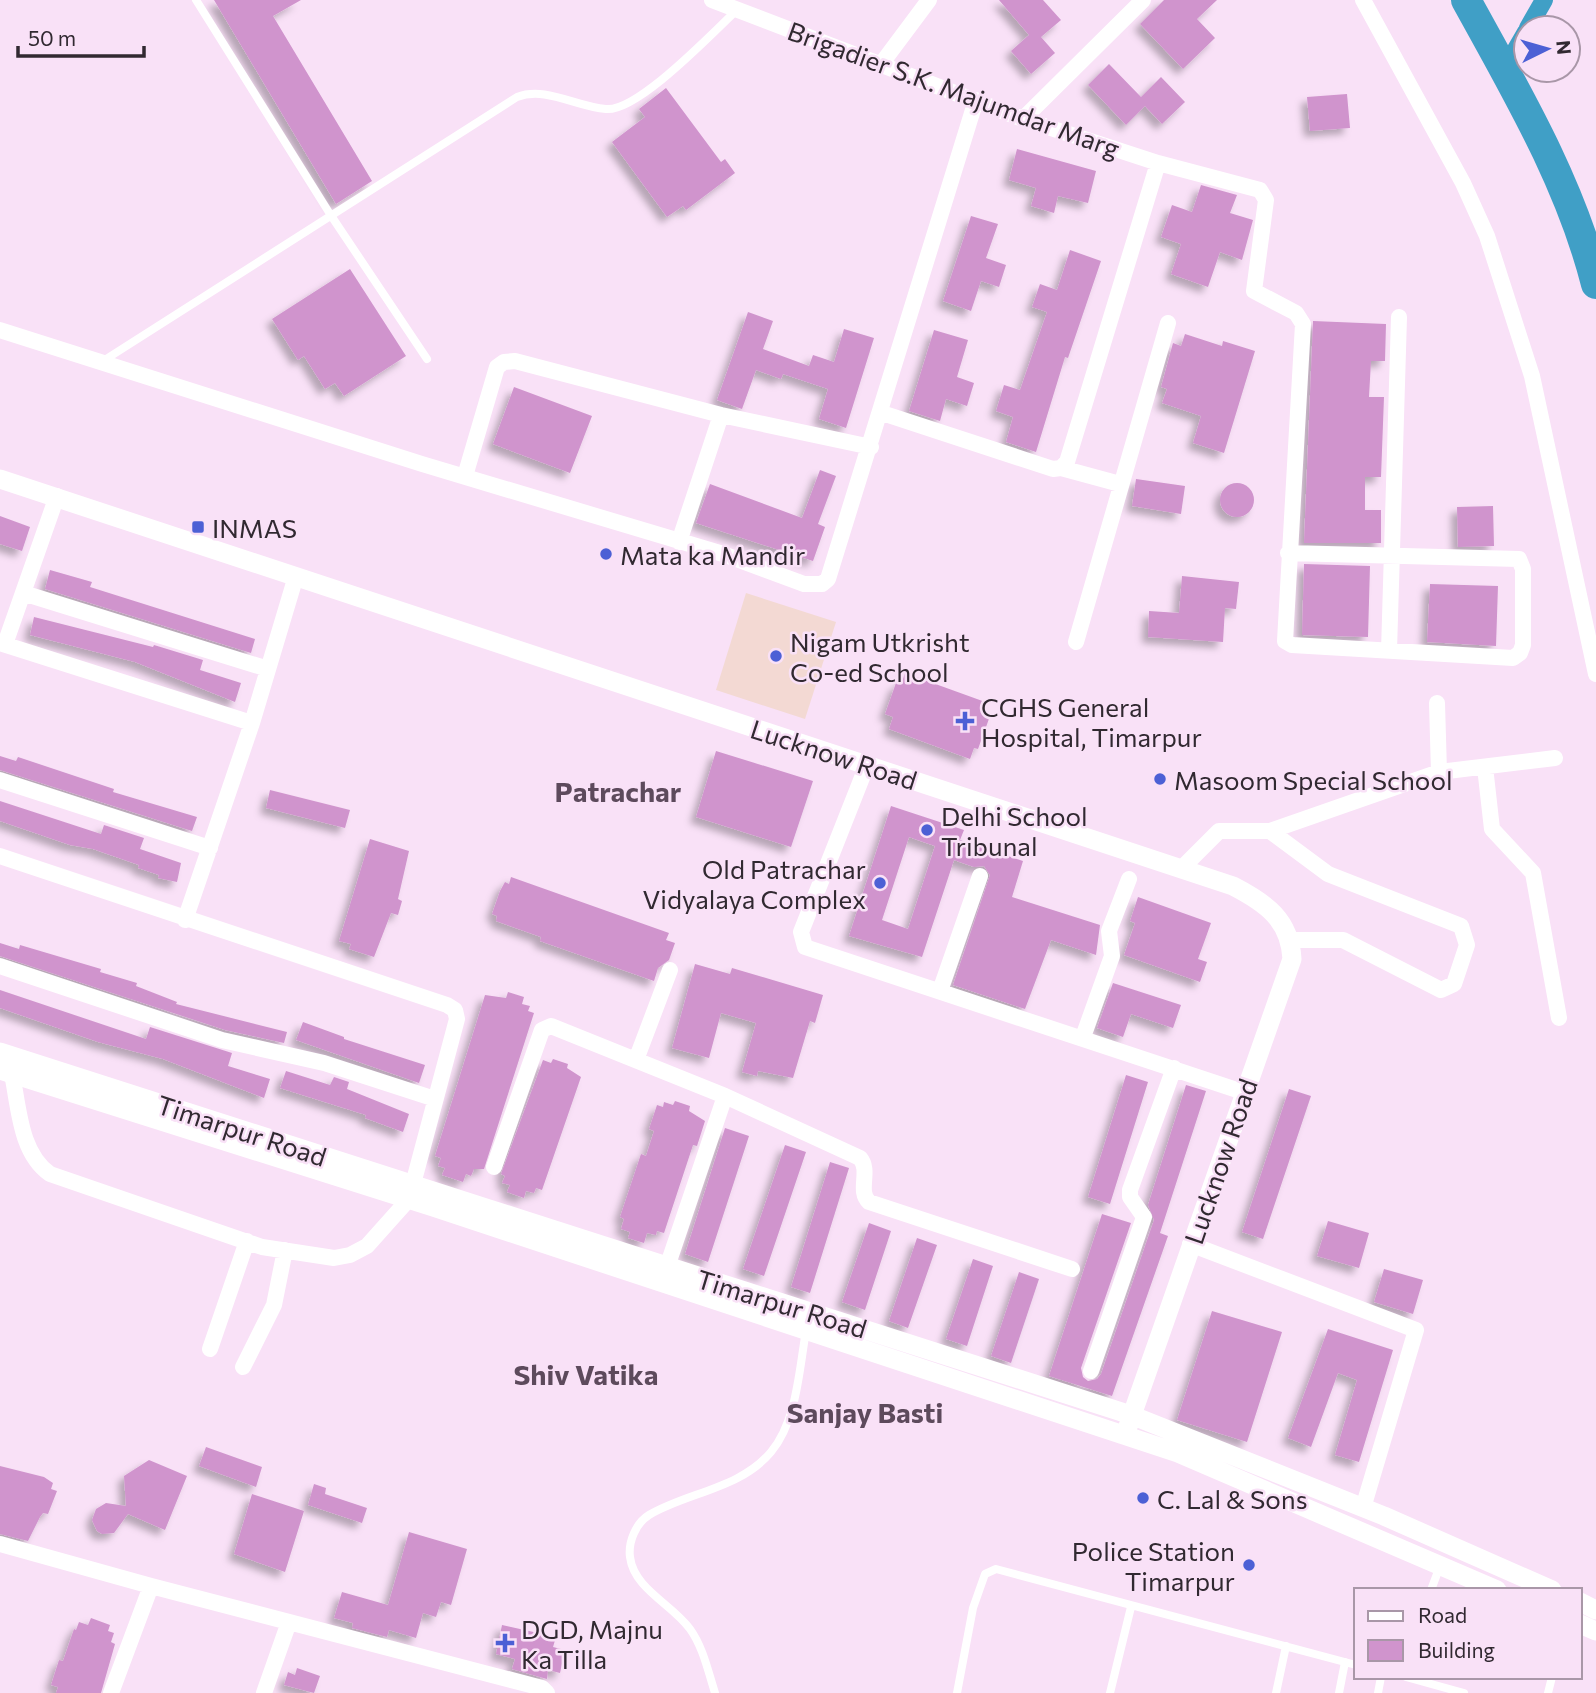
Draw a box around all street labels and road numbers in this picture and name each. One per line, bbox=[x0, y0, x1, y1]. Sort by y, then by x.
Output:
street label: Brigadier S.K. Majumdar Marg bbox=[784, 14, 1124, 164]
street label: Lucknow Road bbox=[747, 713, 921, 795]
street label: Lucknow Road bbox=[1177, 1074, 1263, 1248]
street label: Timarpur Road bbox=[154, 1088, 330, 1172]
street label: Timarpur Road bbox=[693, 1262, 871, 1344]

